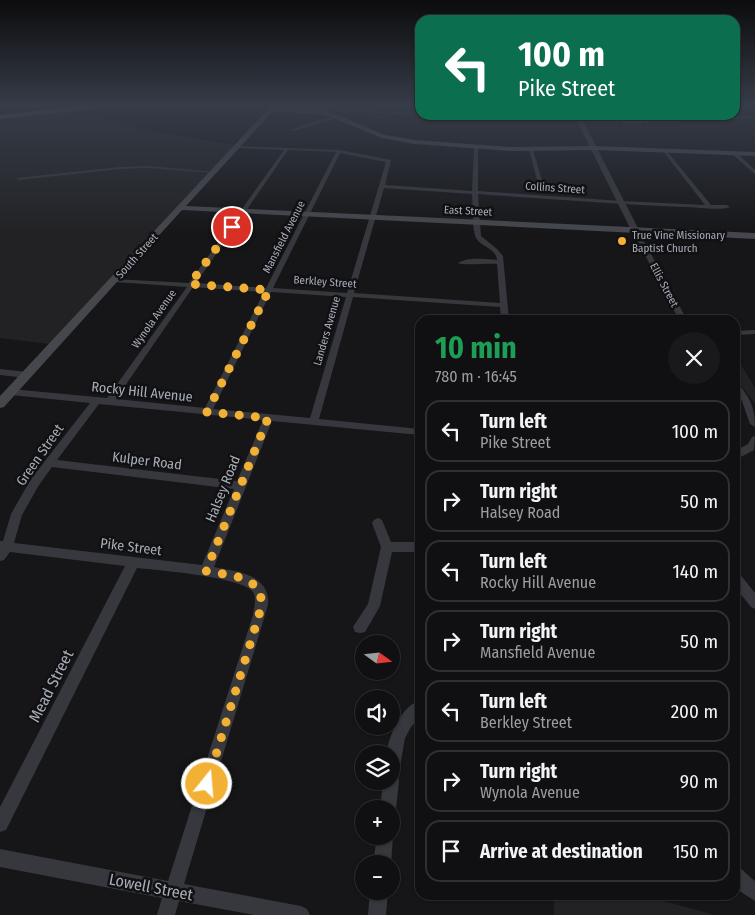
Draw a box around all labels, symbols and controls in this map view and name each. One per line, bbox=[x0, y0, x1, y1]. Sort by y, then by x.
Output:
text: 100 m bbox=[518, 33, 605, 75]
icon: left bbox=[435, 35, 500, 100]
text: Pike Street bbox=[518, 75, 615, 102]
street label: Collins Street bbox=[525, 179, 586, 197]
street label: Mansfield Avenue bbox=[260, 199, 308, 275]
street label: East Street bbox=[444, 203, 493, 219]
pin bbox=[211, 206, 253, 248]
icon: arrive bbox=[218, 213, 246, 241]
place label: True Vine Missionary Baptist Church bbox=[632, 229, 725, 255]
street label: South Street bbox=[113, 231, 161, 281]
marker: True Vine Missionary Baptist Church bbox=[616, 235, 628, 247]
street label: Ellis Street bbox=[647, 261, 681, 310]
street label: Berkley Street bbox=[293, 273, 357, 291]
street label: Wynola Avenue bbox=[129, 287, 179, 351]
street label: Landers Avenue bbox=[311, 295, 343, 367]
text: 10 min bbox=[435, 330, 517, 366]
button: close bbox=[668, 332, 720, 384]
text: 780 m · 16:45 bbox=[435, 367, 517, 386]
street label: Rocky Hill Avenue bbox=[91, 378, 193, 406]
text: Turn left bbox=[480, 410, 547, 433]
icon: left bbox=[437, 417, 465, 445]
text: 100 m bbox=[672, 420, 718, 443]
street label: Green Street bbox=[13, 421, 68, 489]
text: Pike Street bbox=[480, 433, 551, 452]
street label: Kulper Road bbox=[111, 448, 183, 474]
street label: Halsey Road bbox=[202, 453, 244, 525]
text: Turn right bbox=[480, 480, 557, 503]
icon: right bbox=[437, 487, 465, 515]
text: 50 m bbox=[680, 490, 718, 513]
text: Halsey Road bbox=[480, 503, 560, 522]
street label: Pike Street bbox=[99, 535, 163, 559]
text: Turn left bbox=[480, 550, 547, 573]
icon: left bbox=[437, 557, 465, 585]
text: 140 m bbox=[672, 560, 718, 583]
text: Rocky Hill Avenue bbox=[480, 573, 596, 592]
text: Turn right bbox=[480, 620, 557, 643]
icon: right bbox=[437, 627, 465, 655]
text: 50 m bbox=[680, 630, 718, 653]
north arrow bbox=[355, 635, 400, 680]
map controls bbox=[355, 635, 400, 900]
text: Mansfield Avenue bbox=[480, 643, 595, 662]
street label: Mead Street bbox=[25, 646, 78, 725]
button: sound bbox=[355, 690, 400, 735]
text: Turn left bbox=[480, 690, 547, 713]
icon: left bbox=[437, 697, 465, 725]
text: 200 m bbox=[671, 700, 718, 723]
text: Berkley Street bbox=[480, 713, 572, 732]
button: layers bbox=[355, 745, 400, 790]
position arrow bbox=[180, 757, 232, 809]
text: Turn right bbox=[480, 760, 557, 783]
icon: right bbox=[437, 767, 465, 795]
text: 90 m bbox=[680, 770, 718, 793]
text: Wynola Avenue bbox=[480, 783, 580, 802]
button: + bbox=[355, 800, 400, 845]
icon: arrive bbox=[437, 837, 465, 865]
text: Arrive at destination bbox=[480, 840, 643, 863]
text: 150 m bbox=[673, 840, 718, 863]
button: − bbox=[355, 855, 400, 900]
street label: Lowell Street bbox=[107, 870, 195, 905]

